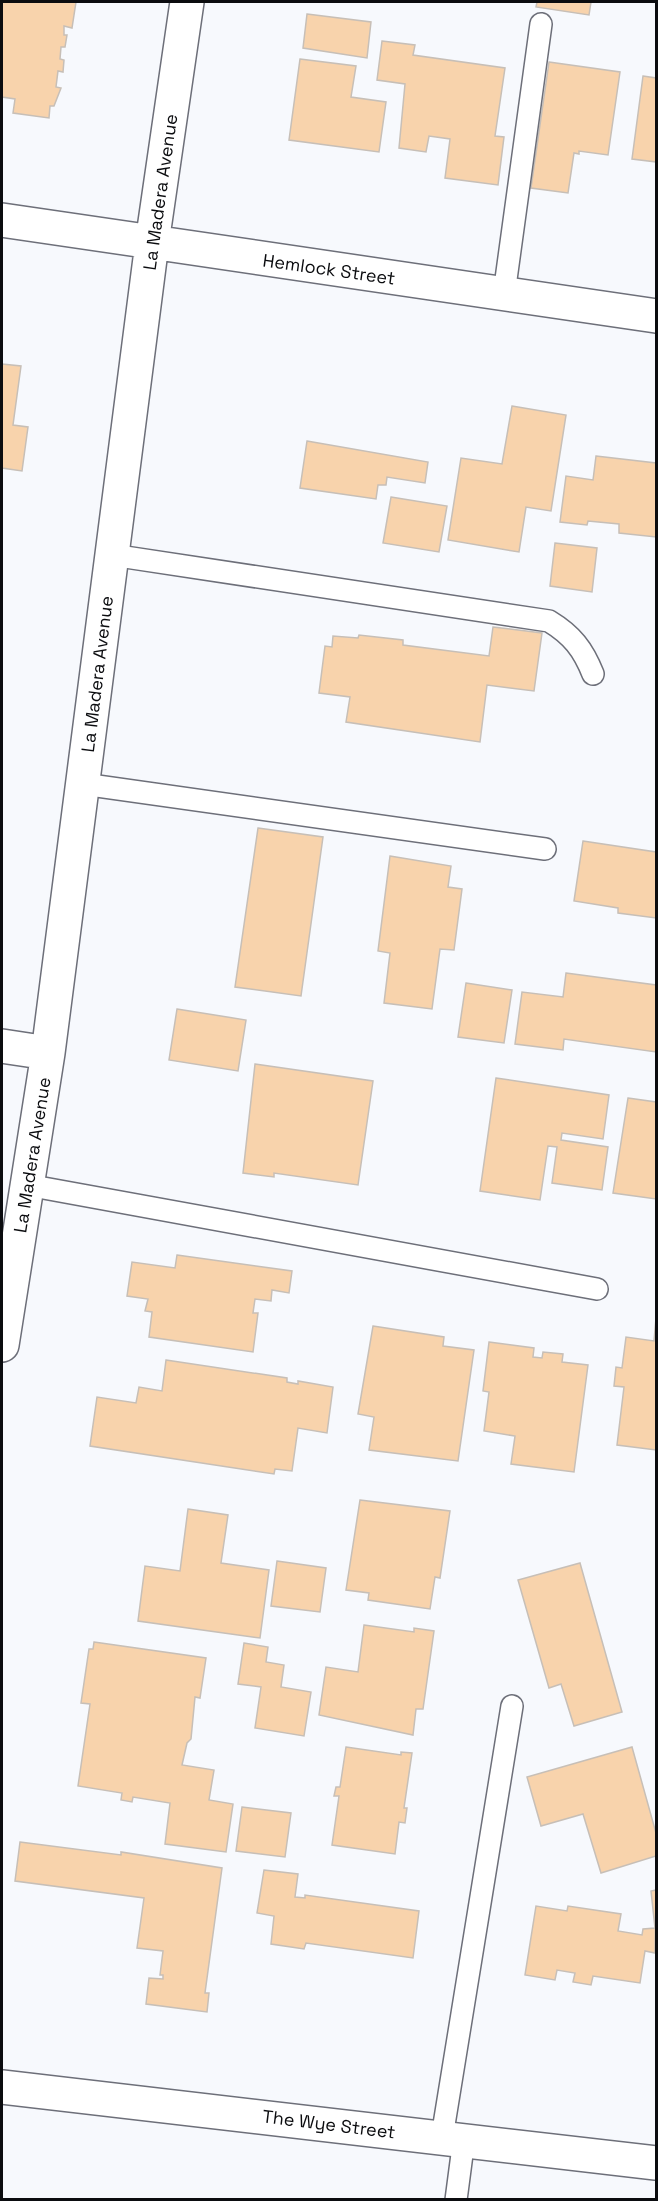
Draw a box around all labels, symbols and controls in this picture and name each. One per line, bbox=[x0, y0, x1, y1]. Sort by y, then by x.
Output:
street label: La Madera Avenue bbox=[138, 112, 182, 272]
street label: Hemlock Street bbox=[261, 248, 397, 290]
street label: La Madera Avenue bbox=[76, 594, 118, 754]
street label: La Madera Avenue bbox=[8, 1075, 56, 1235]
street label: The Wye Street bbox=[261, 2104, 397, 2144]

